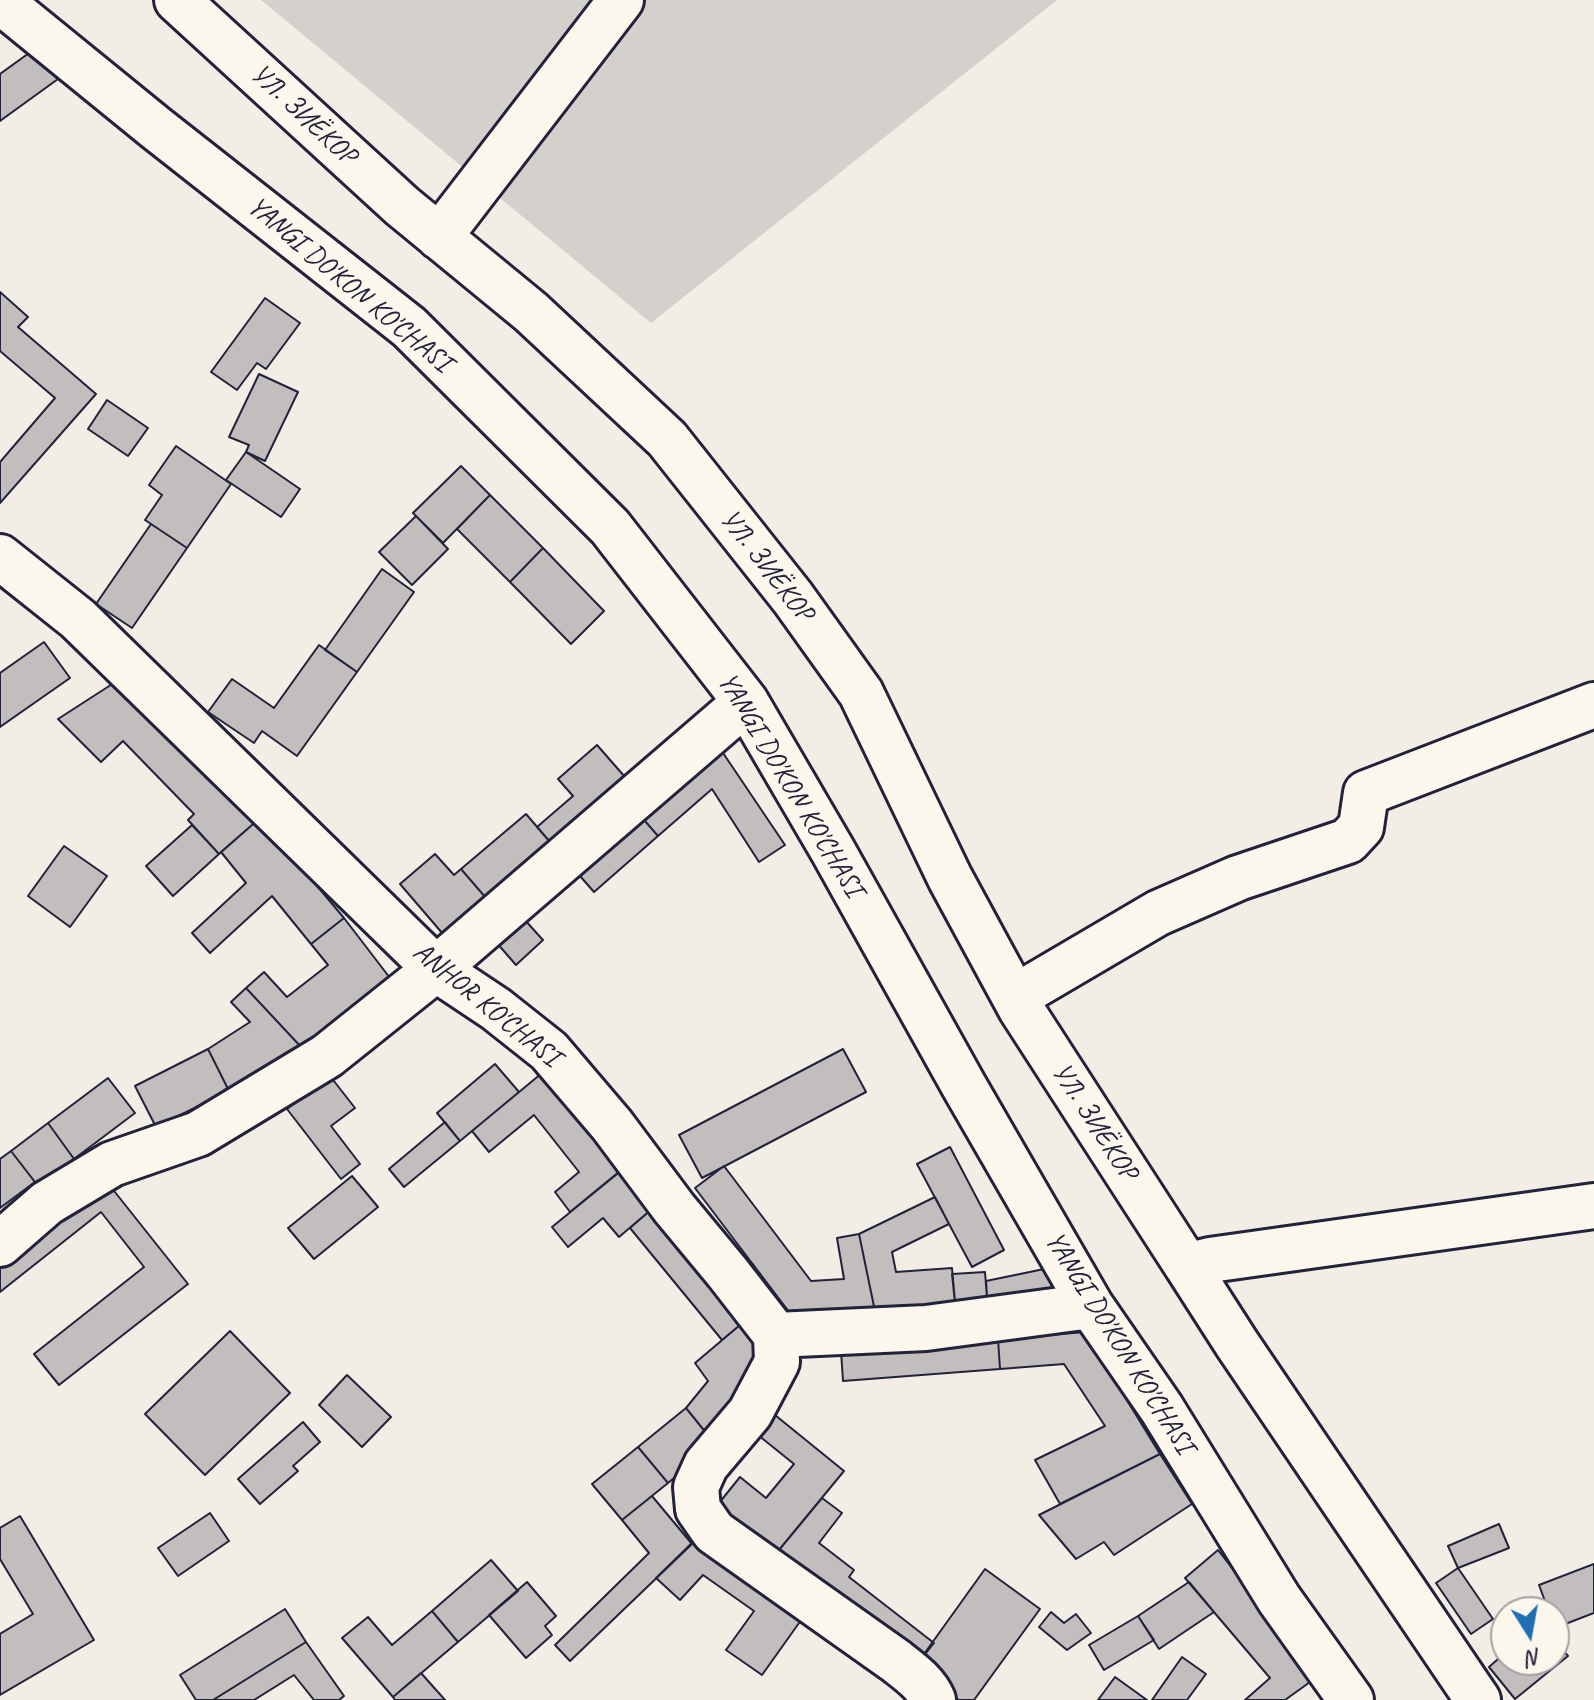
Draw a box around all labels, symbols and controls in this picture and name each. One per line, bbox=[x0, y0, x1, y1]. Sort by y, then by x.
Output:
street label: УЛ. ЗИЁКОР bbox=[243, 57, 363, 173]
street label: YANGI DO'KON KO'CHASI bbox=[240, 190, 458, 380]
street label: УЛ. ЗИЁКОР bbox=[712, 503, 820, 629]
street label: YANGI DO'KON KO'CHASI bbox=[710, 667, 870, 903]
street label: ANHOR KO'CHASI bbox=[406, 936, 566, 1074]
street label: УЛ. ЗИЁКОР bbox=[1044, 1057, 1144, 1187]
street label: YANGI DO'KON KO'CHASI bbox=[1037, 1226, 1201, 1460]
north arrow bbox=[1490, 1596, 1570, 1676]
text: N bbox=[1525, 1643, 1544, 1673]

